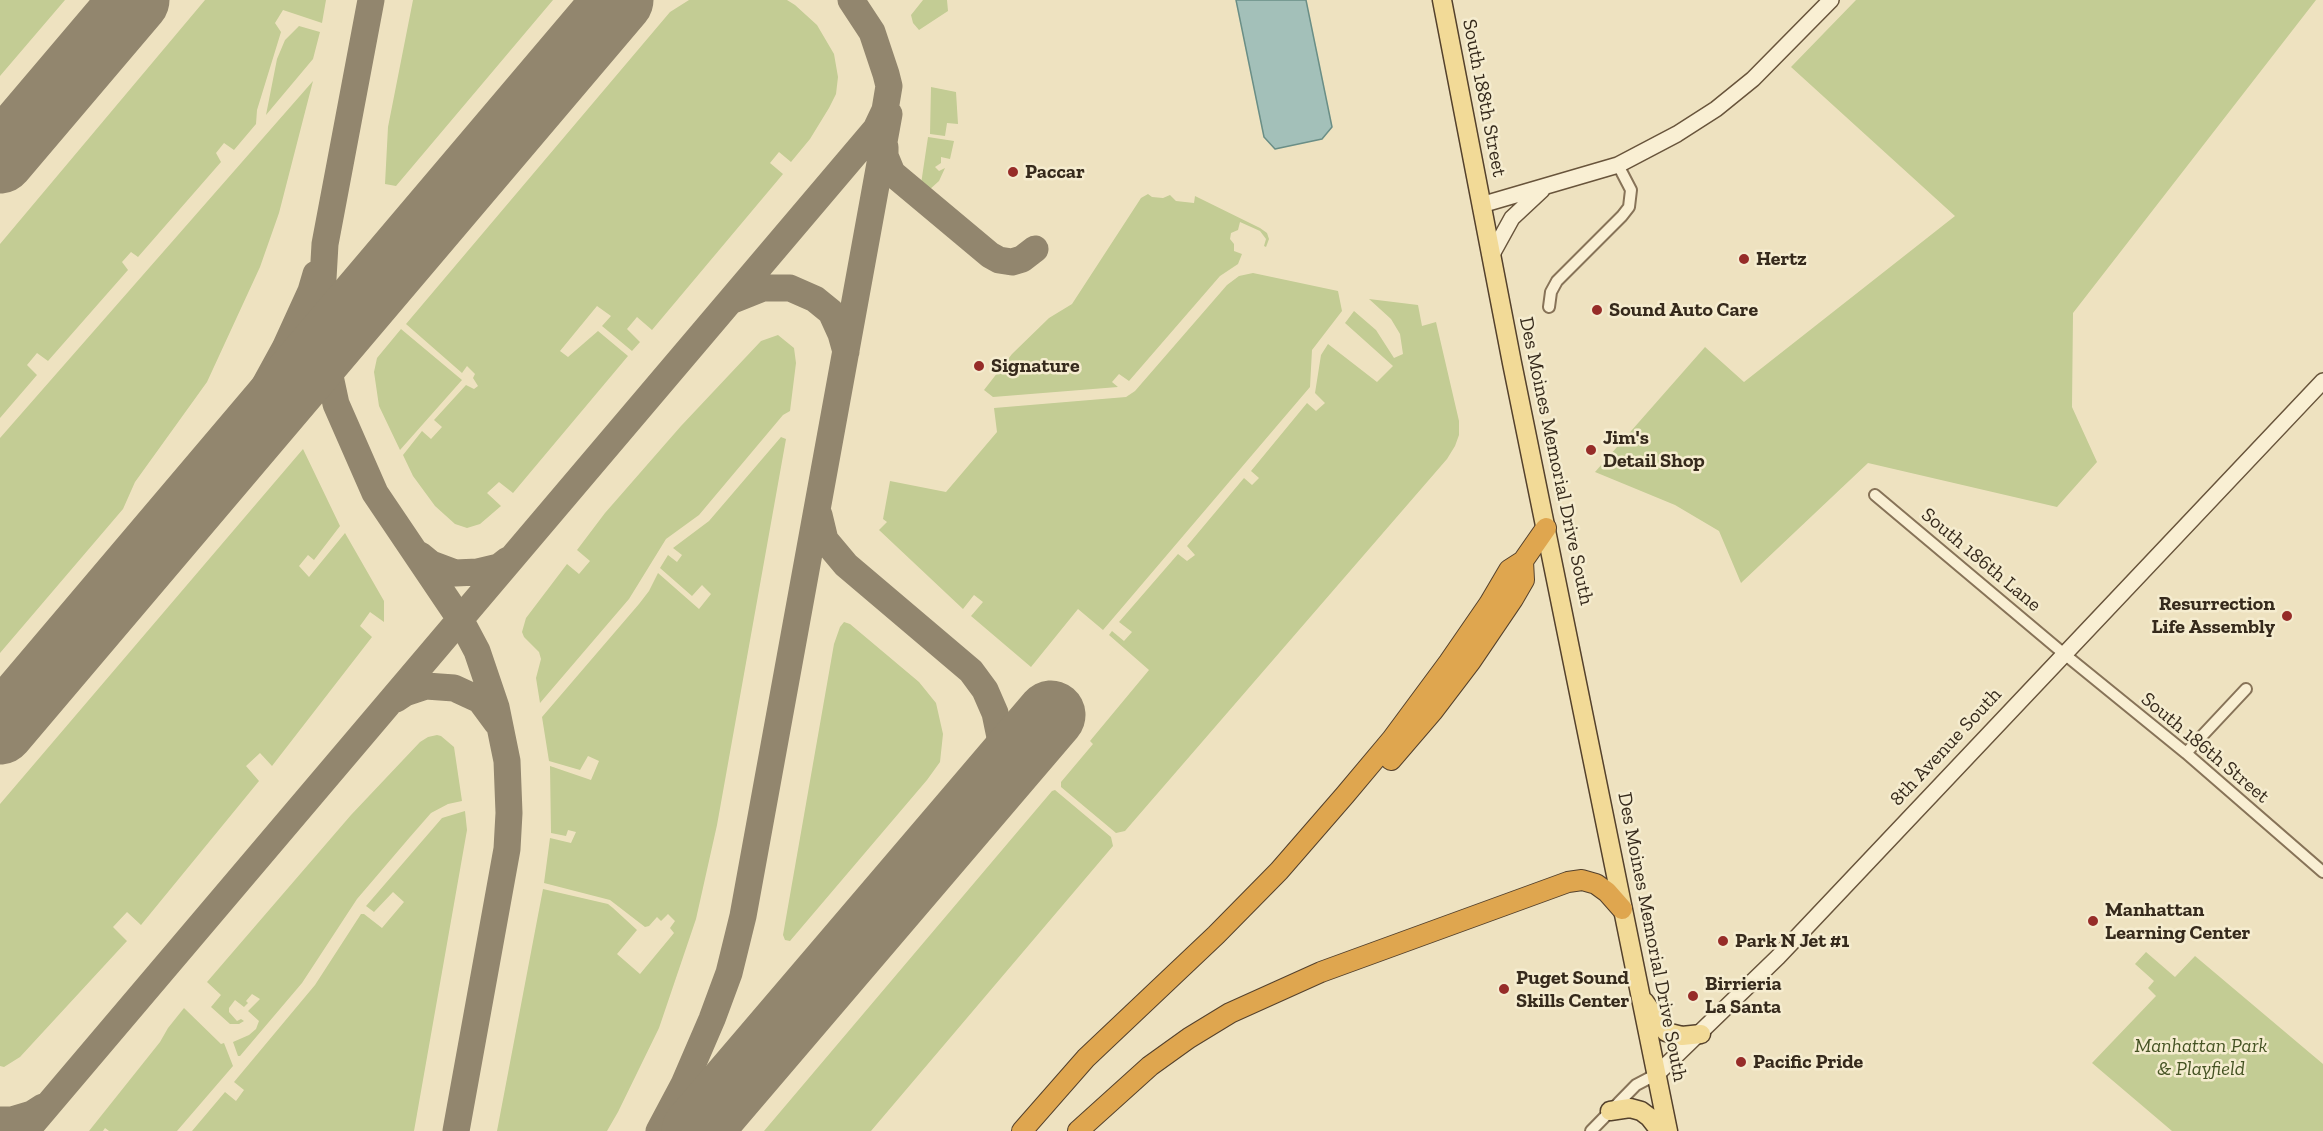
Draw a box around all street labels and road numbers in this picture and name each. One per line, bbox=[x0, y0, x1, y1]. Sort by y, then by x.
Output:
street label: South 188th Street bbox=[1457, 17, 1511, 179]
street label: Des Moines Memorial Drive South bbox=[1514, 315, 1598, 607]
street label: South 186th Lane bbox=[1916, 503, 2046, 617]
street label: 8th Avenue South bbox=[1885, 683, 2007, 811]
street label: South 186th Street bbox=[2136, 687, 2274, 809]
street label: Des Moines Memorial Drive South bbox=[1612, 790, 1692, 1084]

